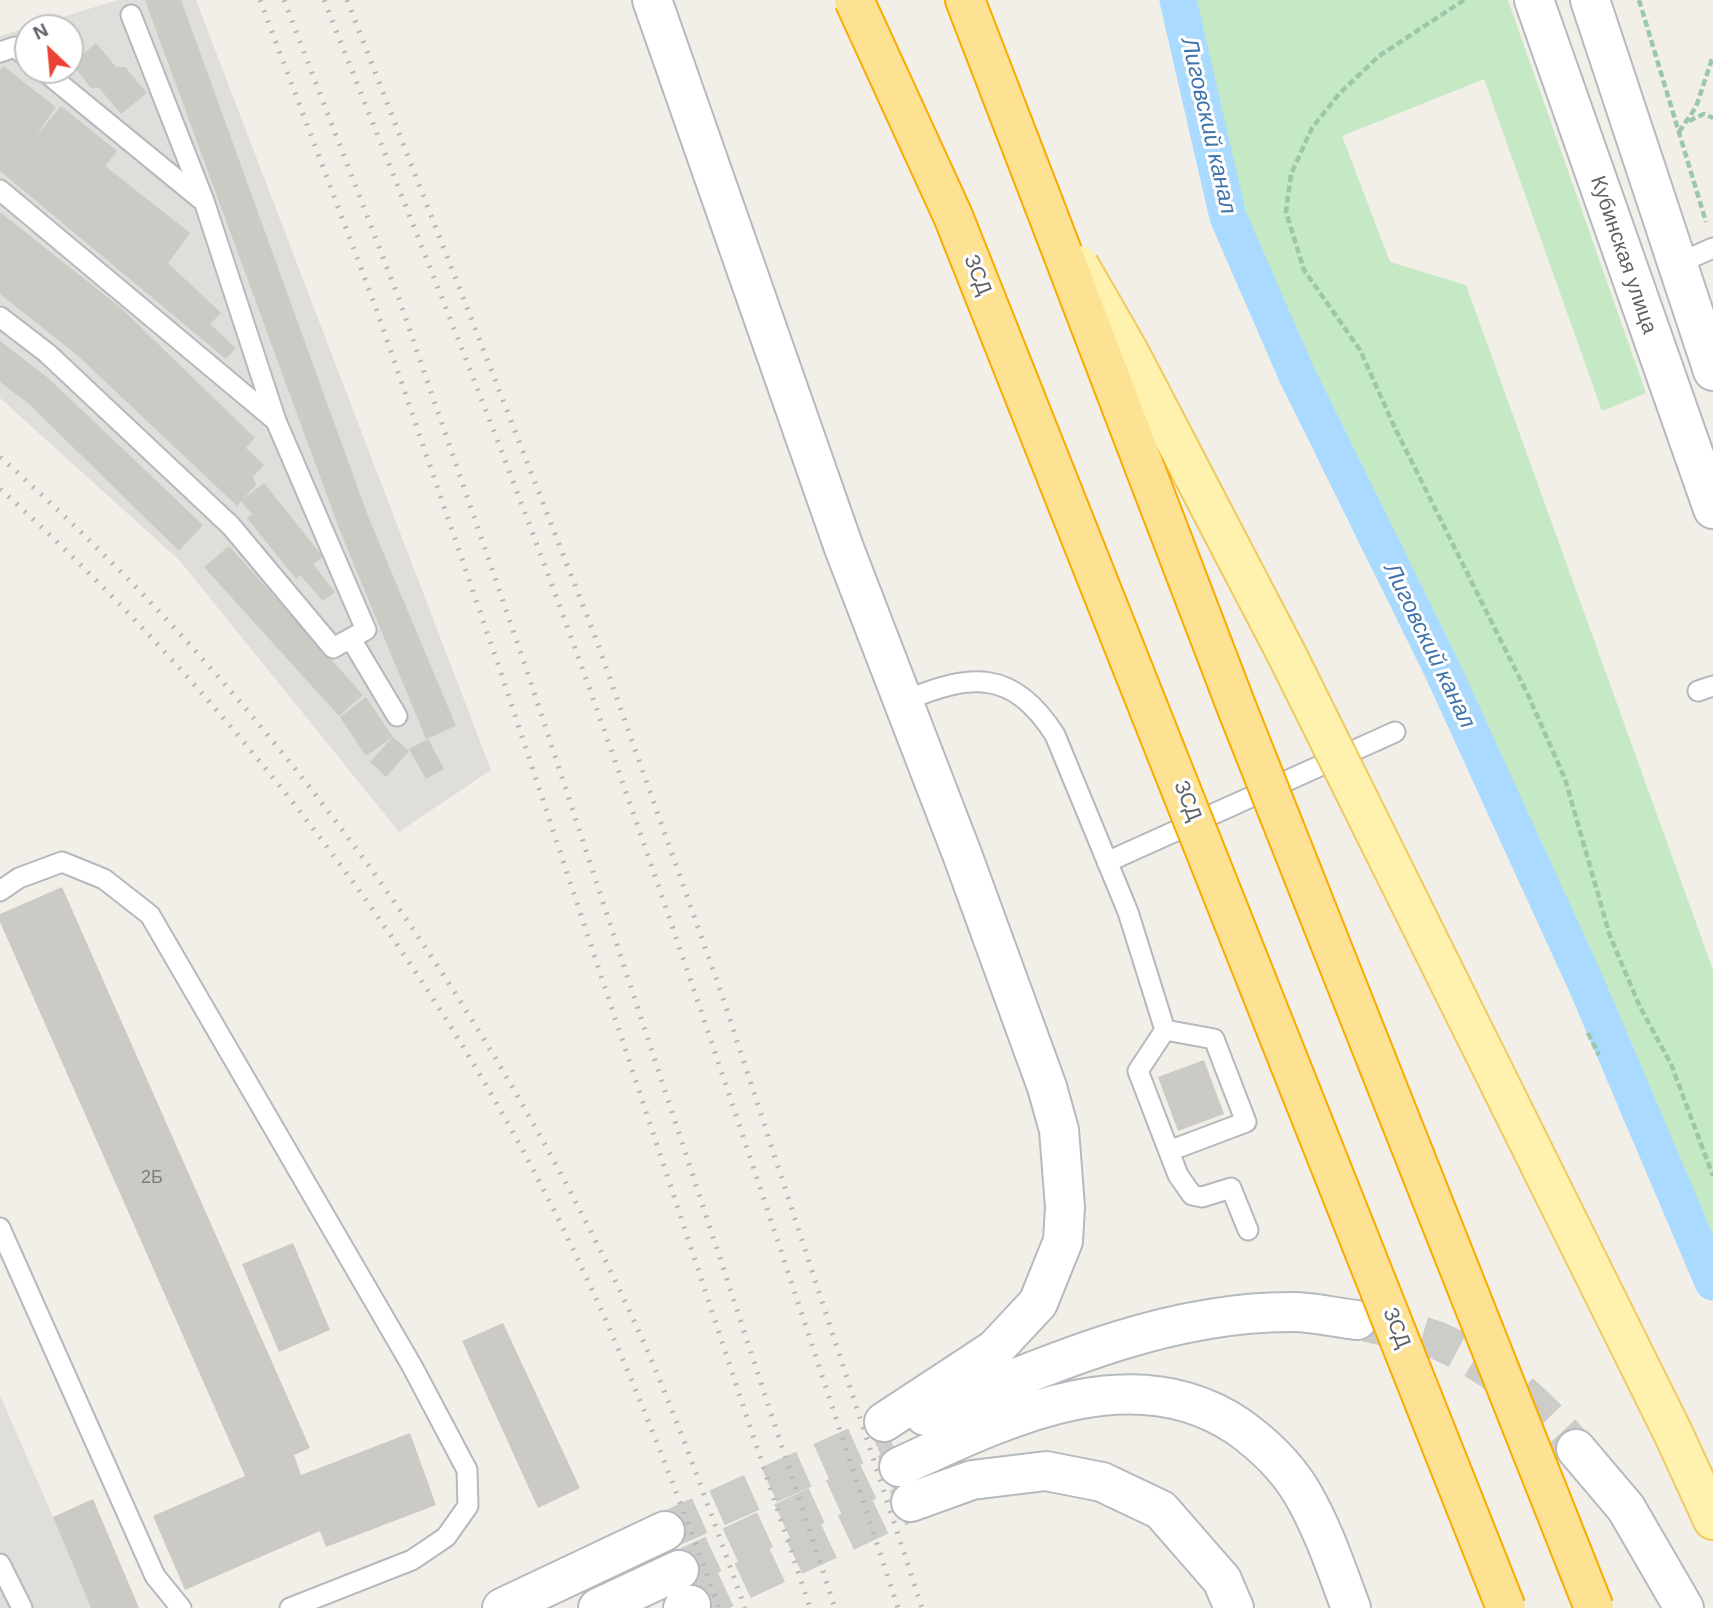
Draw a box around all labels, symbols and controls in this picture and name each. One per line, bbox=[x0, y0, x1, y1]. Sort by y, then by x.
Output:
north arrow bbox=[14, 14, 84, 84]
text: N bbox=[30, 19, 51, 44]
water label: Лиговский канал bbox=[1174, 35, 1242, 217]
street label: Кубинская улица bbox=[1584, 173, 1662, 337]
street label: ЗСД bbox=[958, 251, 996, 299]
water label: Лиговский канал bbox=[1377, 559, 1481, 733]
street label: ЗСД bbox=[1168, 777, 1206, 825]
house number: 2Б bbox=[141, 1167, 163, 1189]
street label: ЗСД bbox=[1377, 1304, 1415, 1352]

